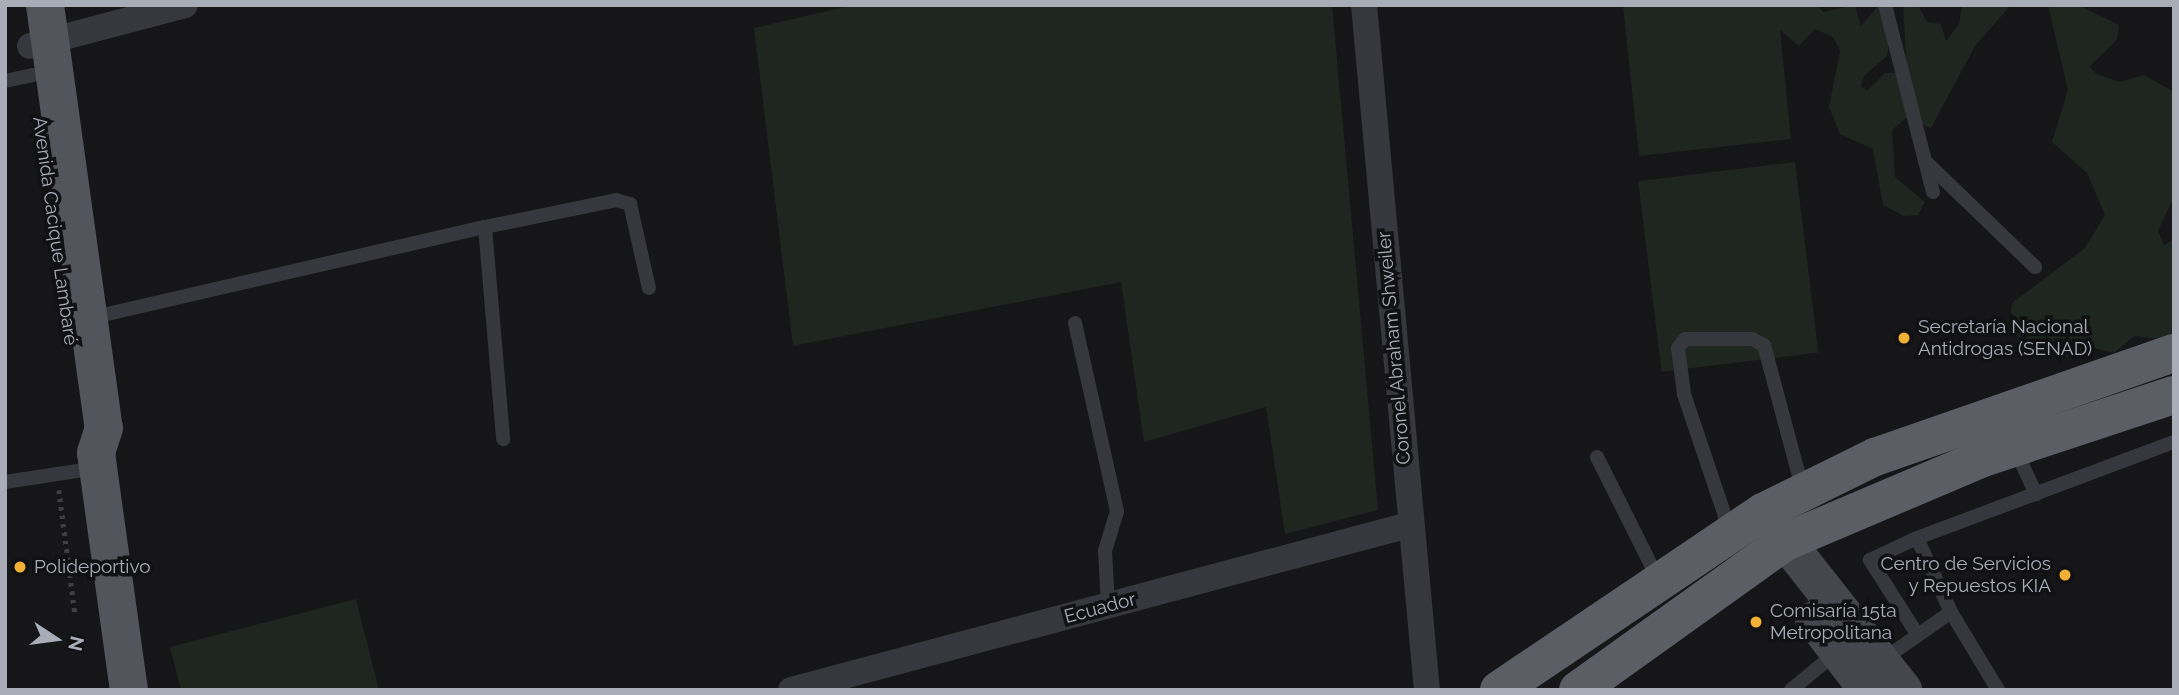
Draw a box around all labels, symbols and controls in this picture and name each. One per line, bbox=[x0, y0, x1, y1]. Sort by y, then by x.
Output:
street label: Avenida Cacique Lambaré bbox=[28, 115, 82, 347]
street label: Coronel Abraham Shweiler bbox=[1372, 230, 1416, 466]
place label: Secretaría Nacional Antidrogas (SENAD) bbox=[1918, 316, 2092, 360]
marker: Secretaría Nacional Antidrogas (SENAD) bbox=[1896, 330, 1912, 346]
place label: Centro de Servicios y Repuestos KIA bbox=[1880, 553, 2051, 597]
place label: Polideportivo bbox=[34, 556, 151, 578]
marker: Polideportivo bbox=[12, 559, 28, 575]
marker: Centro de Servicios y Repuestos KIA bbox=[2057, 567, 2073, 583]
street label: Ecuador bbox=[1062, 588, 1138, 628]
place label: Comisaría 15ta Metropolitana bbox=[1770, 600, 1897, 644]
north arrow bbox=[21, 604, 91, 674]
marker: Comisaría 15ta Metropolitana bbox=[1748, 614, 1764, 630]
text: N bbox=[64, 634, 89, 653]

